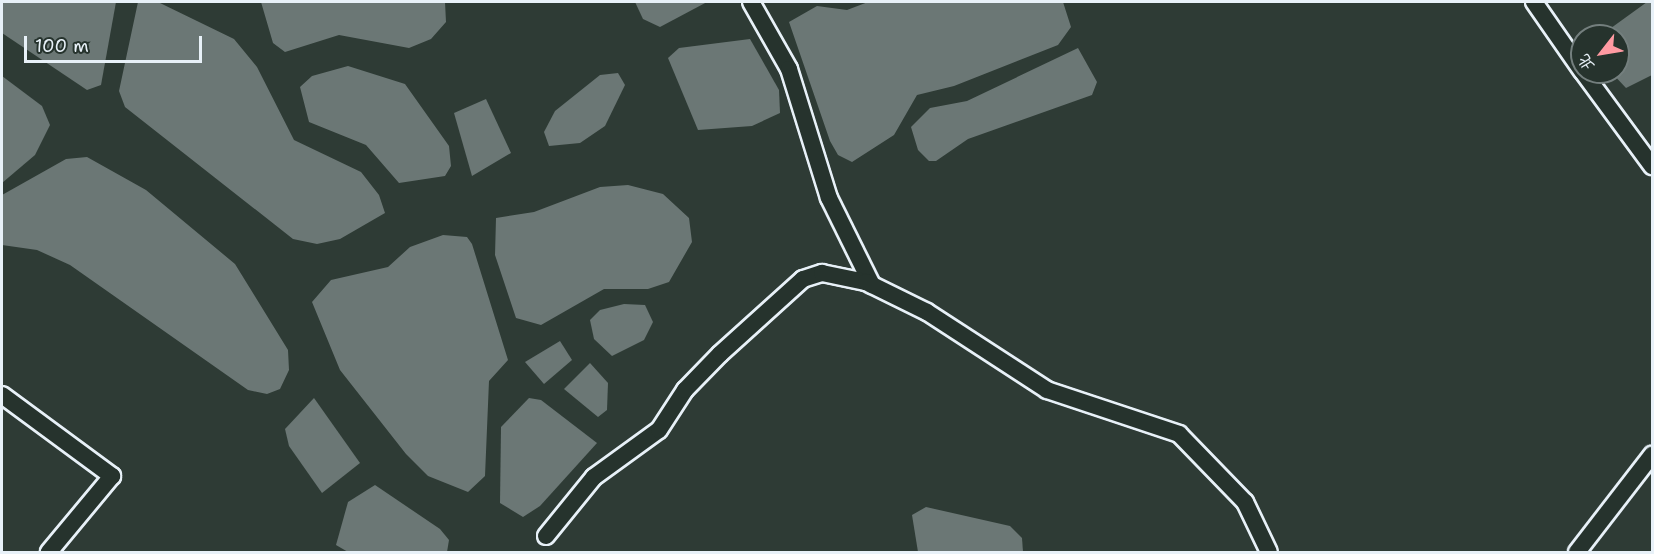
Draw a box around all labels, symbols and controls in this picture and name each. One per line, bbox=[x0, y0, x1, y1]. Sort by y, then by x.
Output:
scale bar bbox=[27, 24, 206, 62]
north arrow bbox=[1570, 24, 1630, 84]
text: 100 m bbox=[35, 34, 89, 58]
text: 北 bbox=[1573, 50, 1599, 75]

